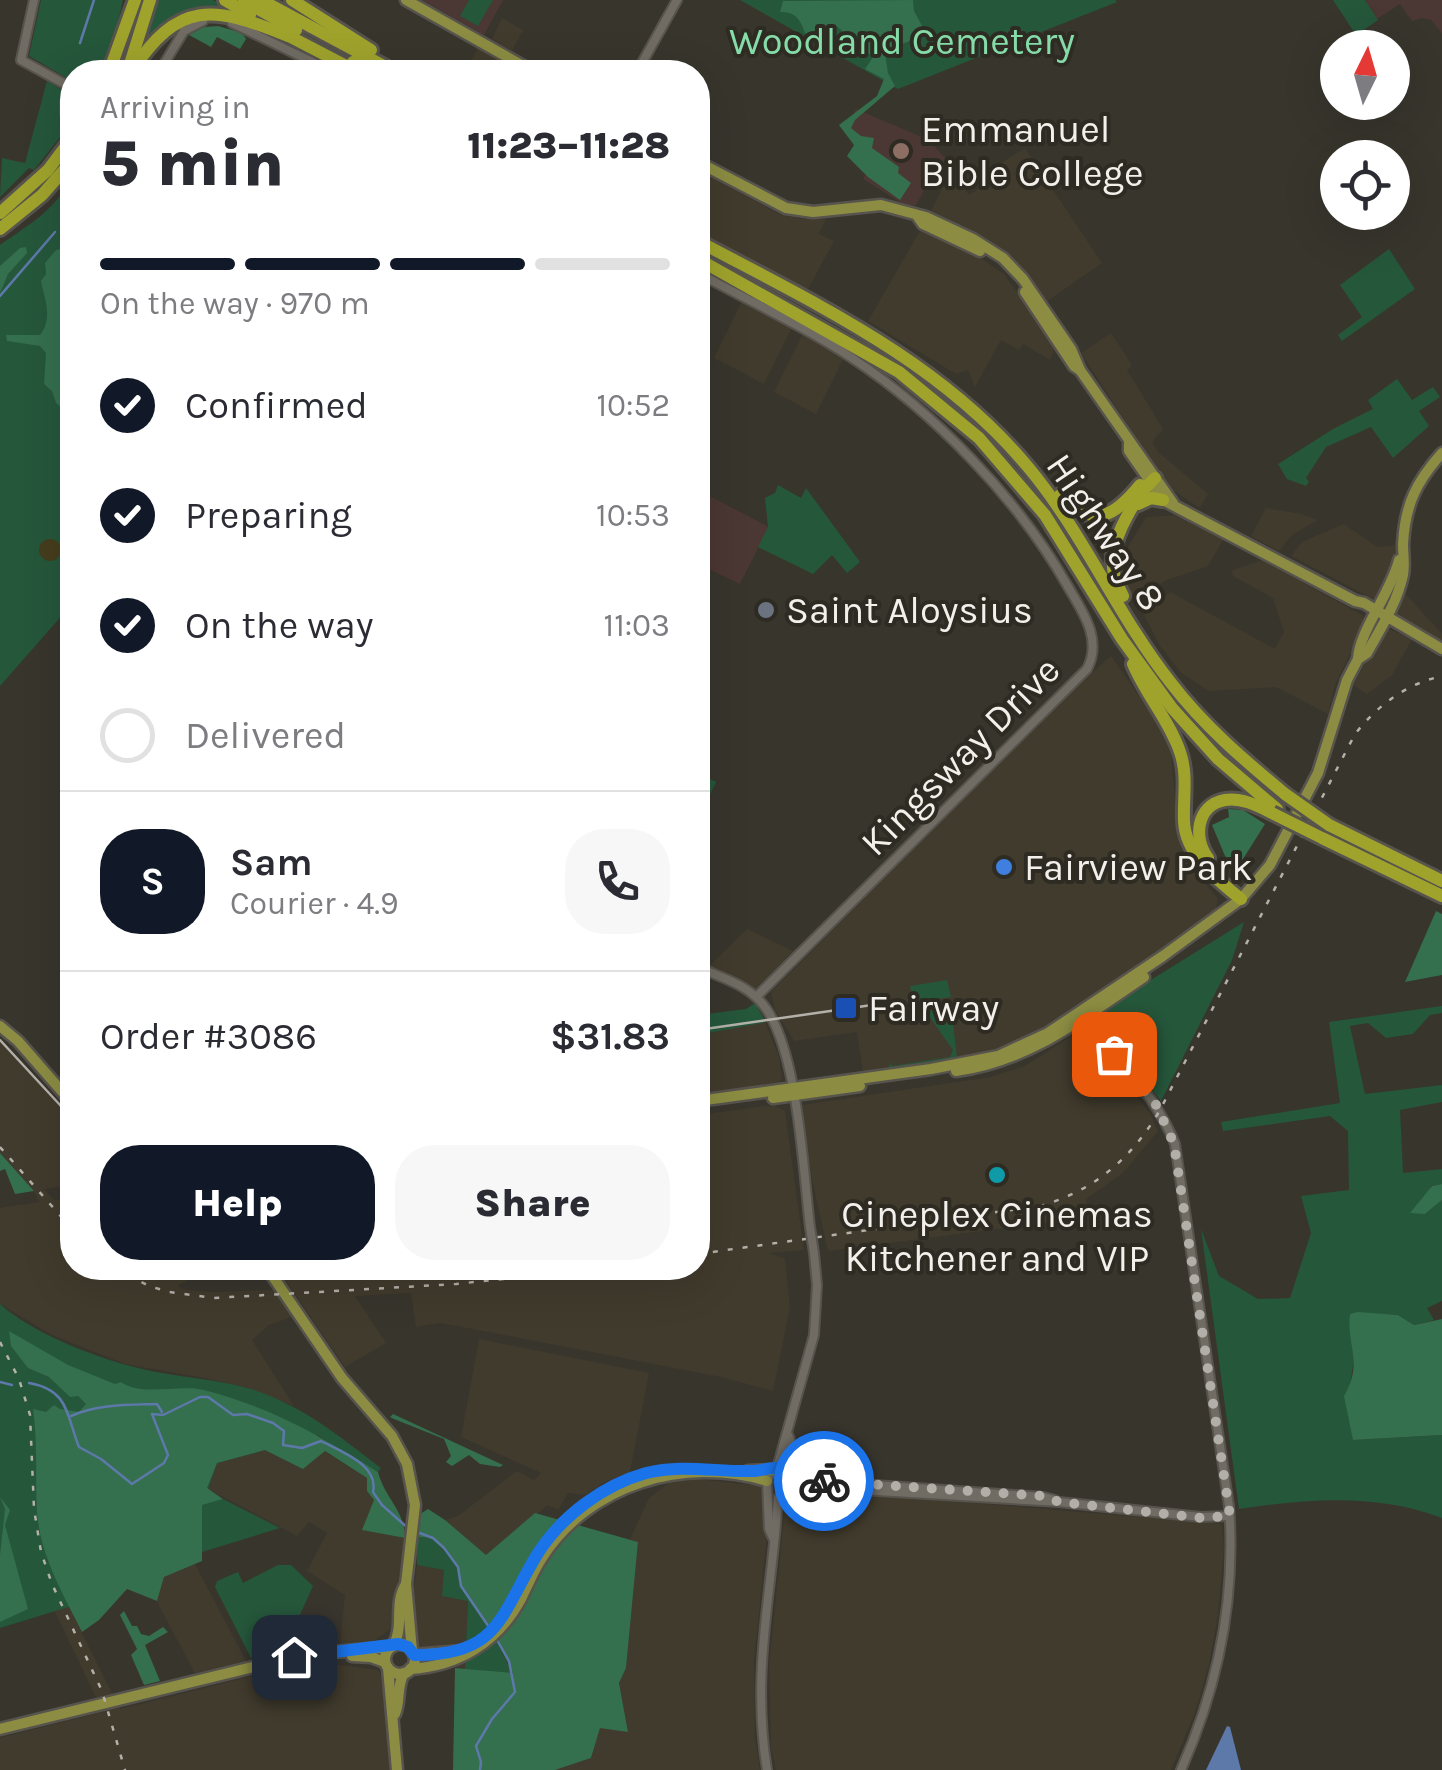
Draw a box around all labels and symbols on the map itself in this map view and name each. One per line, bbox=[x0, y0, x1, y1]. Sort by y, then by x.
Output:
park label: Woodland Cemetery bbox=[729, 19, 1075, 64]
north arrow bbox=[1320, 30, 1410, 120]
place label: Emmanuel Bible College bbox=[921, 107, 1143, 196]
marker: Emmanuel Bible College bbox=[890, 140, 912, 162]
street label: Highway 8 bbox=[1037, 445, 1174, 619]
place label: Saint Aloysius bbox=[786, 588, 1033, 633]
marker: Saint Aloysius bbox=[755, 599, 777, 621]
street label: Kingsway Drive bbox=[852, 648, 1069, 865]
place label: Fairview Park bbox=[1024, 845, 1253, 890]
marker: Fairview Park bbox=[993, 856, 1015, 878]
place label: Fairway bbox=[868, 986, 999, 1031]
marker: Fairway bbox=[833, 995, 859, 1021]
pin bbox=[1072, 1012, 1157, 1097]
marker: Cineplex Cinemas Kitchener and VIP bbox=[986, 1164, 1008, 1186]
place label: Cineplex Cinemas Kitchener and VIP bbox=[841, 1192, 1153, 1281]
courier bbox=[774, 1431, 874, 1531]
pin bbox=[252, 1615, 337, 1700]

